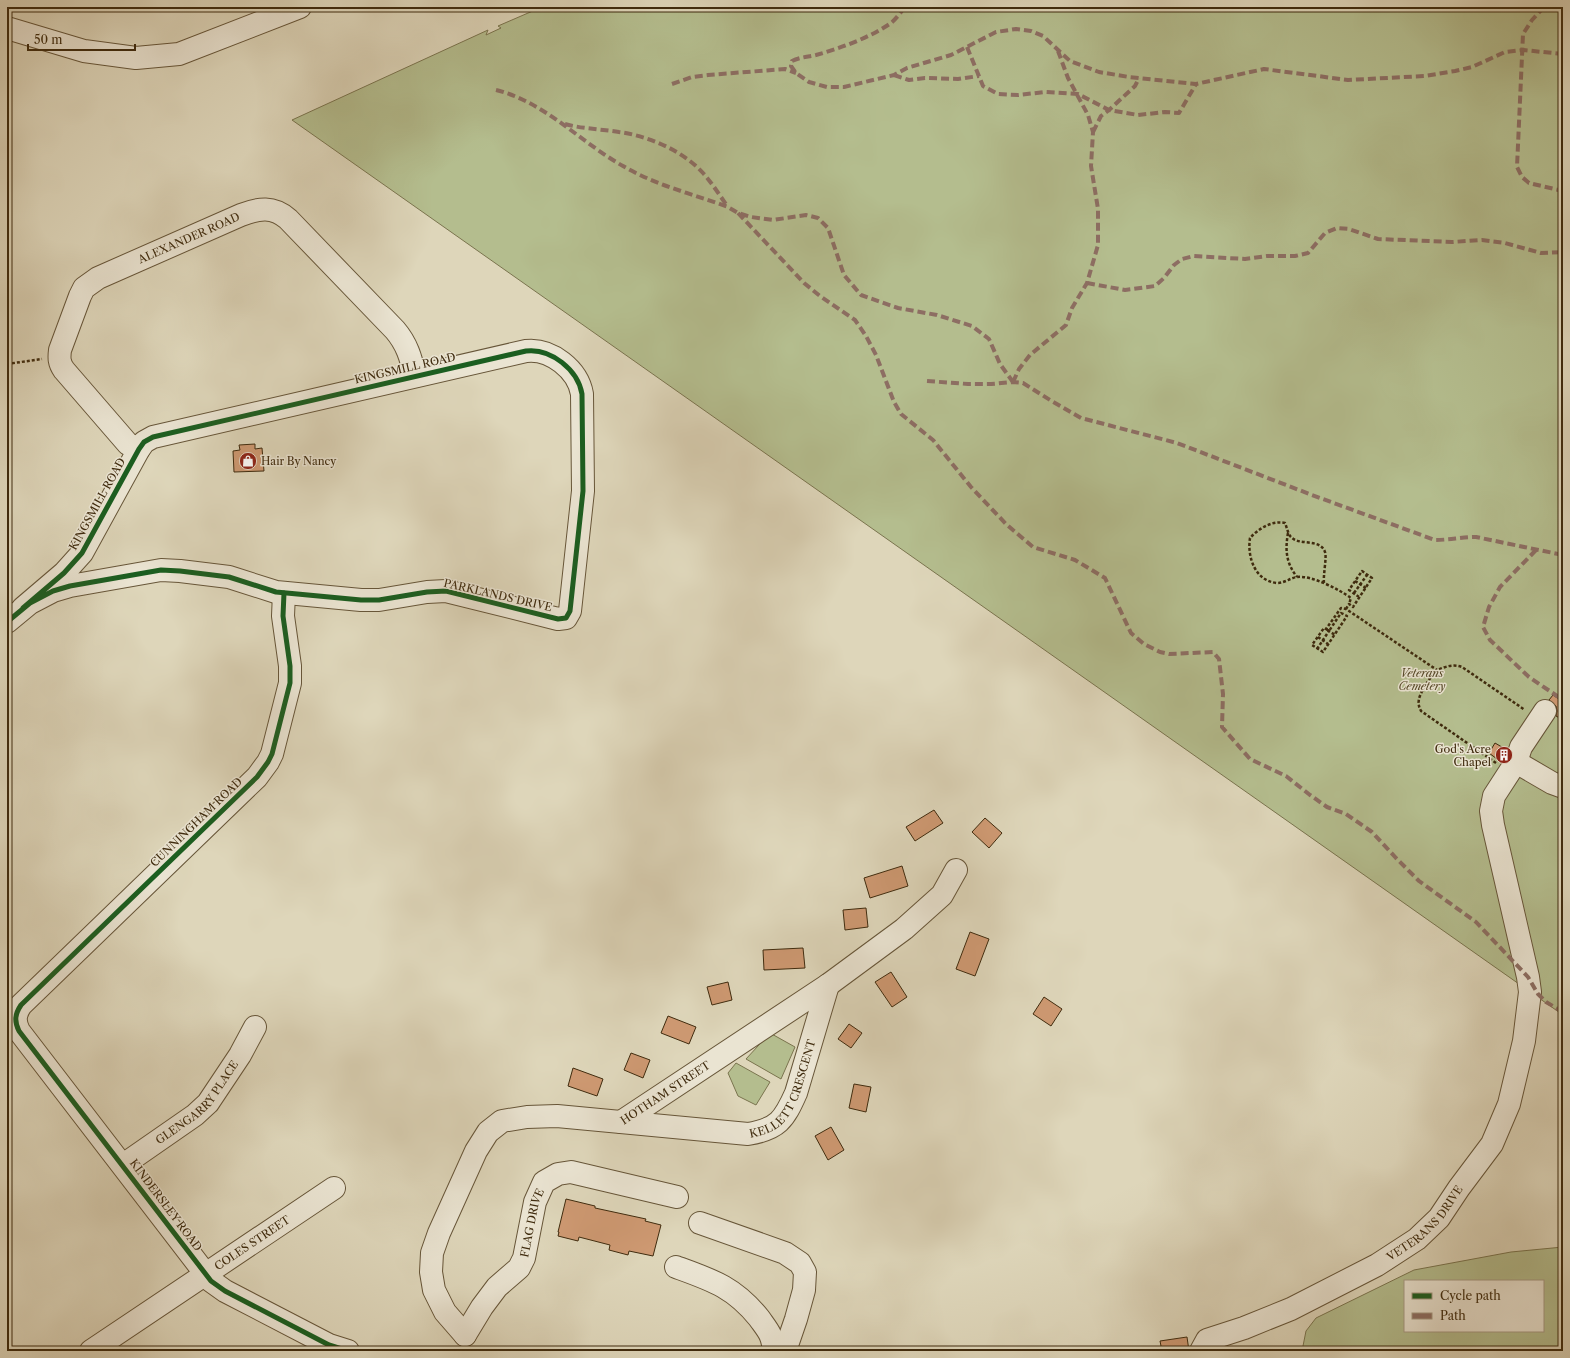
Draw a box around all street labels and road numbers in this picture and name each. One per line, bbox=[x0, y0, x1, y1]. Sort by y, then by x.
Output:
street label: ALEXANDER ROAD bbox=[135, 209, 242, 267]
street label: KINGSMILL ROAD bbox=[353, 350, 457, 386]
street label: KINGSMILL ROAD bbox=[66, 455, 128, 553]
street label: PARKLANDS DRIVE bbox=[442, 576, 554, 614]
street label: CUNNINGHAM ROAD bbox=[147, 774, 245, 870]
street label: KELLETT CRESCENT bbox=[748, 1037, 819, 1141]
street label: GLENGARRY PLACE bbox=[153, 1058, 242, 1147]
street label: HOTHAM STREET bbox=[618, 1058, 713, 1127]
street label: KINDERSLEY ROAD bbox=[127, 1156, 205, 1254]
street label: VETERANS DRIVE bbox=[1383, 1183, 1466, 1264]
street label: FLAG DRIVE bbox=[517, 1186, 547, 1259]
street label: COLES STREET bbox=[212, 1212, 293, 1273]

